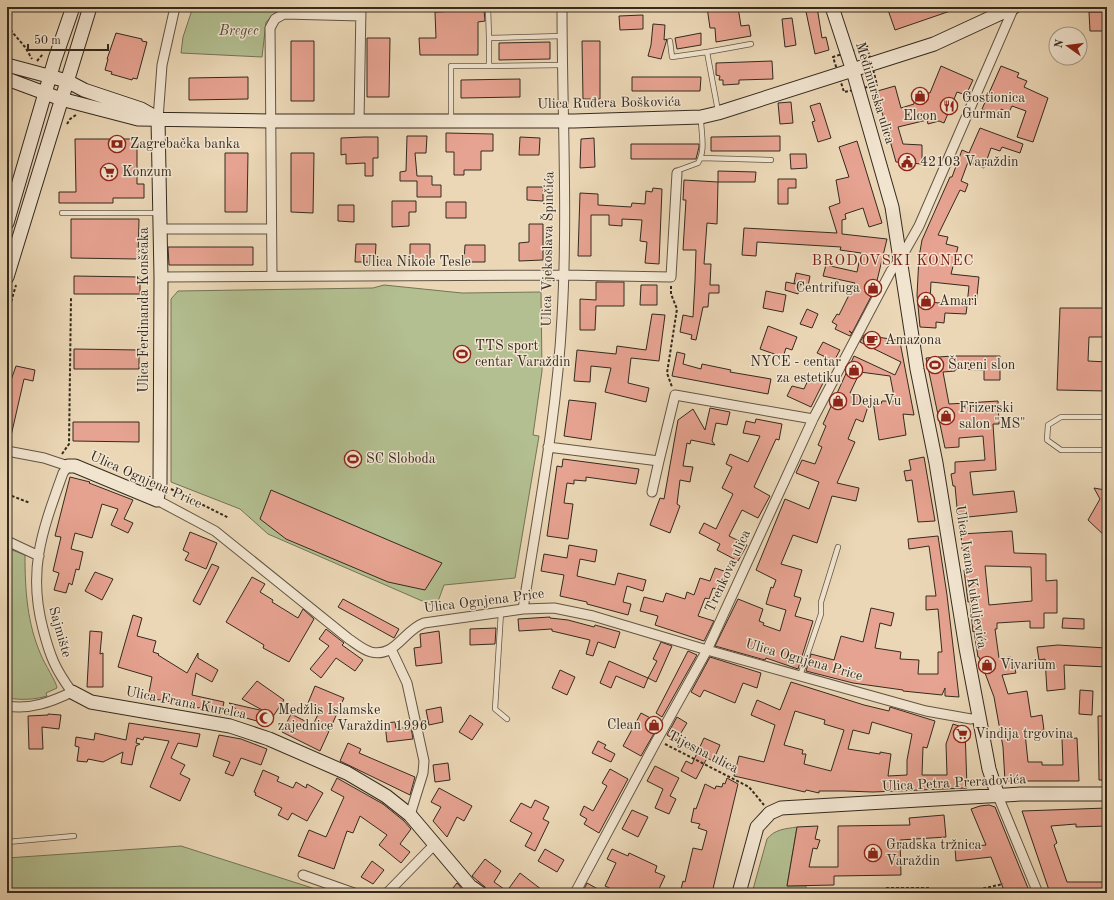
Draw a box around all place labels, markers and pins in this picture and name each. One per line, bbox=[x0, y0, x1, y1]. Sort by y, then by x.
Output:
shop icon: Elcon bbox=[910, 86, 930, 106]
place label: Gostionica Gurman bbox=[962, 91, 1025, 121]
restaurant icon: Gostionica Gurman bbox=[939, 96, 959, 116]
place label: Elcon bbox=[903, 109, 937, 123]
bank icon: Zagrebačka banka bbox=[107, 134, 127, 154]
place label: Zagrebačka banka bbox=[130, 137, 240, 151]
public building icon: 42103 Varaždin bbox=[897, 152, 917, 172]
place label: 42103 Varaždin bbox=[920, 155, 1019, 169]
supermarket icon: Konzum bbox=[99, 162, 119, 182]
place label: Konzum bbox=[122, 165, 172, 179]
shop icon: Centrifuga bbox=[863, 278, 883, 298]
place label: Centrifuga bbox=[796, 281, 860, 295]
shop icon: Amari bbox=[916, 291, 936, 311]
place label: Amari bbox=[939, 294, 977, 308]
cafe icon: Amazona bbox=[862, 330, 882, 350]
place label: Amazona bbox=[885, 333, 941, 347]
place label: TTS sport centar Varaždin bbox=[475, 339, 571, 369]
sports icon: TTS sport centar Varaždin bbox=[452, 344, 472, 364]
place label: NYCE - centar za estetiku bbox=[750, 355, 842, 385]
sports icon: Šareni slon bbox=[925, 355, 945, 375]
place label: Šareni slon bbox=[948, 355, 1016, 372]
shop icon: NYCE - centar za estetiku bbox=[844, 360, 864, 380]
shop icon: Deja Vu bbox=[828, 391, 848, 411]
place label: Deja Vu bbox=[851, 394, 902, 408]
place label: Frizerski salon "MS" bbox=[959, 401, 1026, 431]
shop icon: Frizerski salon "MS" bbox=[936, 406, 956, 426]
sports icon: SC Sloboda bbox=[343, 449, 363, 469]
place label: SC Sloboda bbox=[366, 452, 436, 466]
shop icon: Vivarium bbox=[977, 655, 997, 675]
place label: Vivarium bbox=[1000, 658, 1056, 672]
place label: Medžlis Islamske zajednice Varaždin 1996 bbox=[278, 703, 428, 733]
mosque icon: Medžlis Islamske zajednice Varaždin 1996 bbox=[255, 708, 275, 728]
shop icon: Clean bbox=[644, 715, 664, 735]
place label: Clean bbox=[607, 718, 641, 732]
supermarket icon: Vindija trgovina bbox=[952, 724, 972, 744]
place label: Vindija trgovina bbox=[975, 727, 1073, 741]
place label: Gradska tržnica Varaždin bbox=[886, 838, 981, 868]
shop icon: Gradska tržnica Varaždin bbox=[863, 843, 883, 863]

